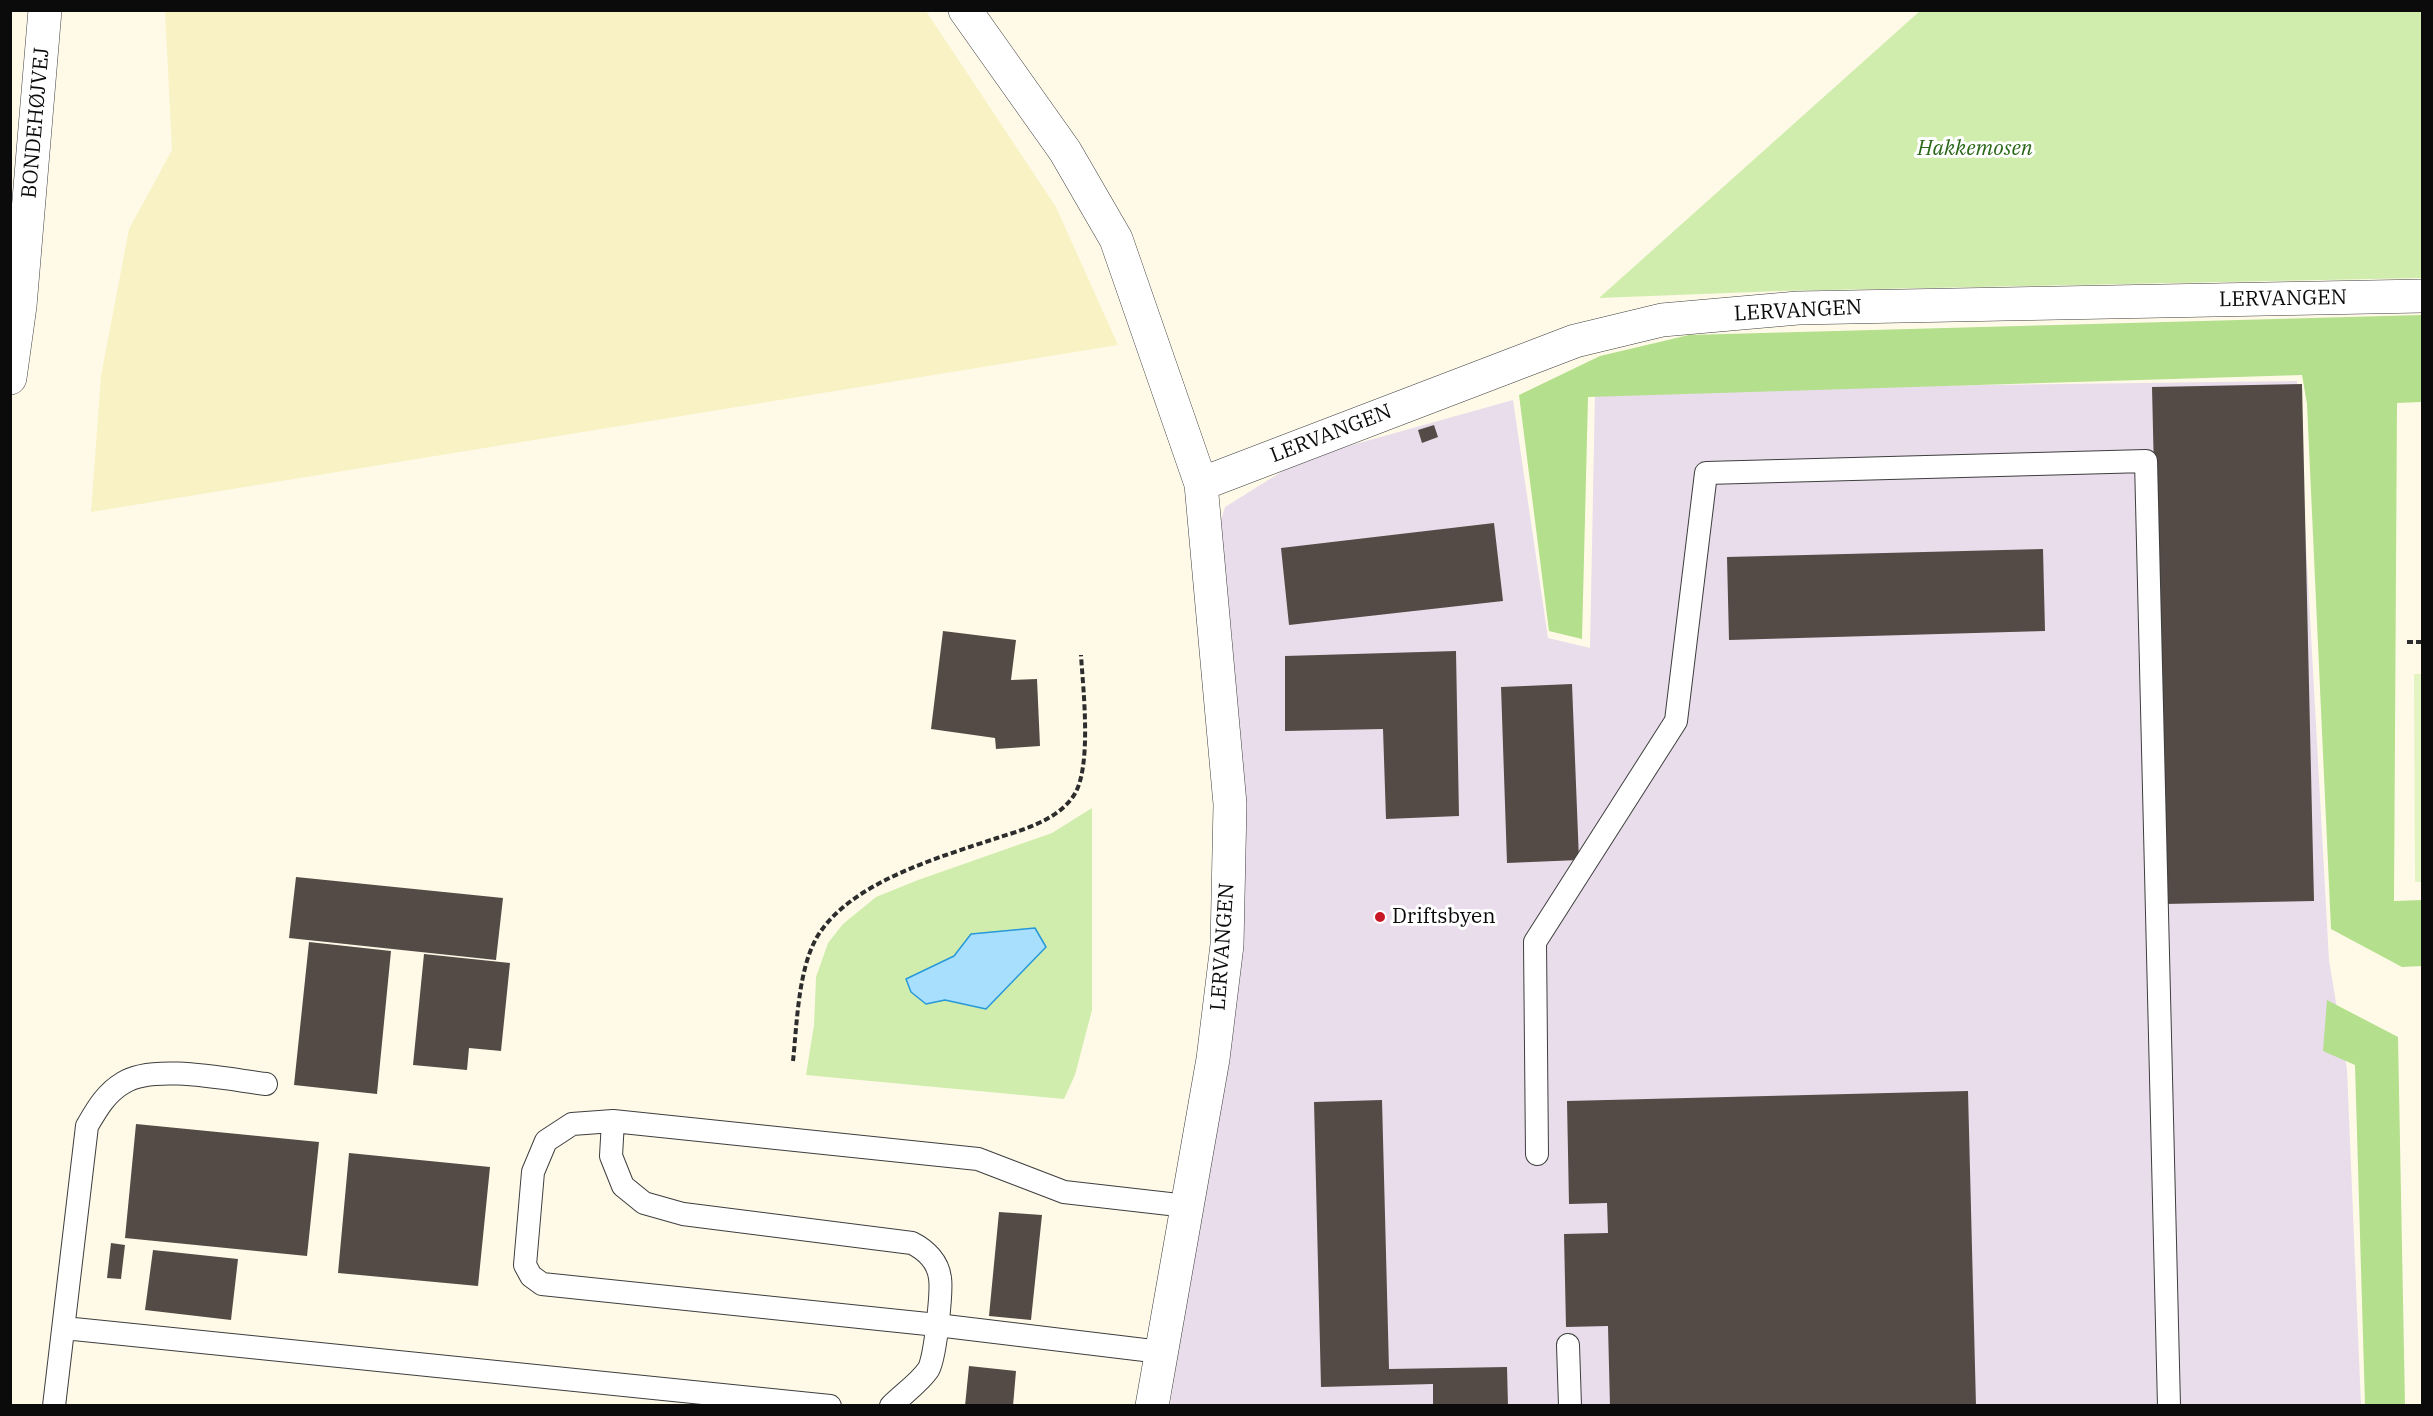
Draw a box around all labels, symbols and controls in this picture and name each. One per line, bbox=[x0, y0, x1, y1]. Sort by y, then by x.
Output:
street label: BONDEHØJVEJ bbox=[17, 46, 55, 200]
park label: Hakkemosen bbox=[1917, 136, 2033, 162]
street label: LERVANGEN bbox=[2219, 285, 2347, 313]
street label: LERVANGEN bbox=[1733, 295, 1863, 327]
street label: LERVANGEN bbox=[1267, 399, 1395, 469]
street label: LERVANGEN bbox=[1206, 882, 1240, 1012]
place label: Driftsbyen bbox=[1392, 904, 1496, 930]
marker: Driftsbyen bbox=[1373, 910, 1387, 924]

